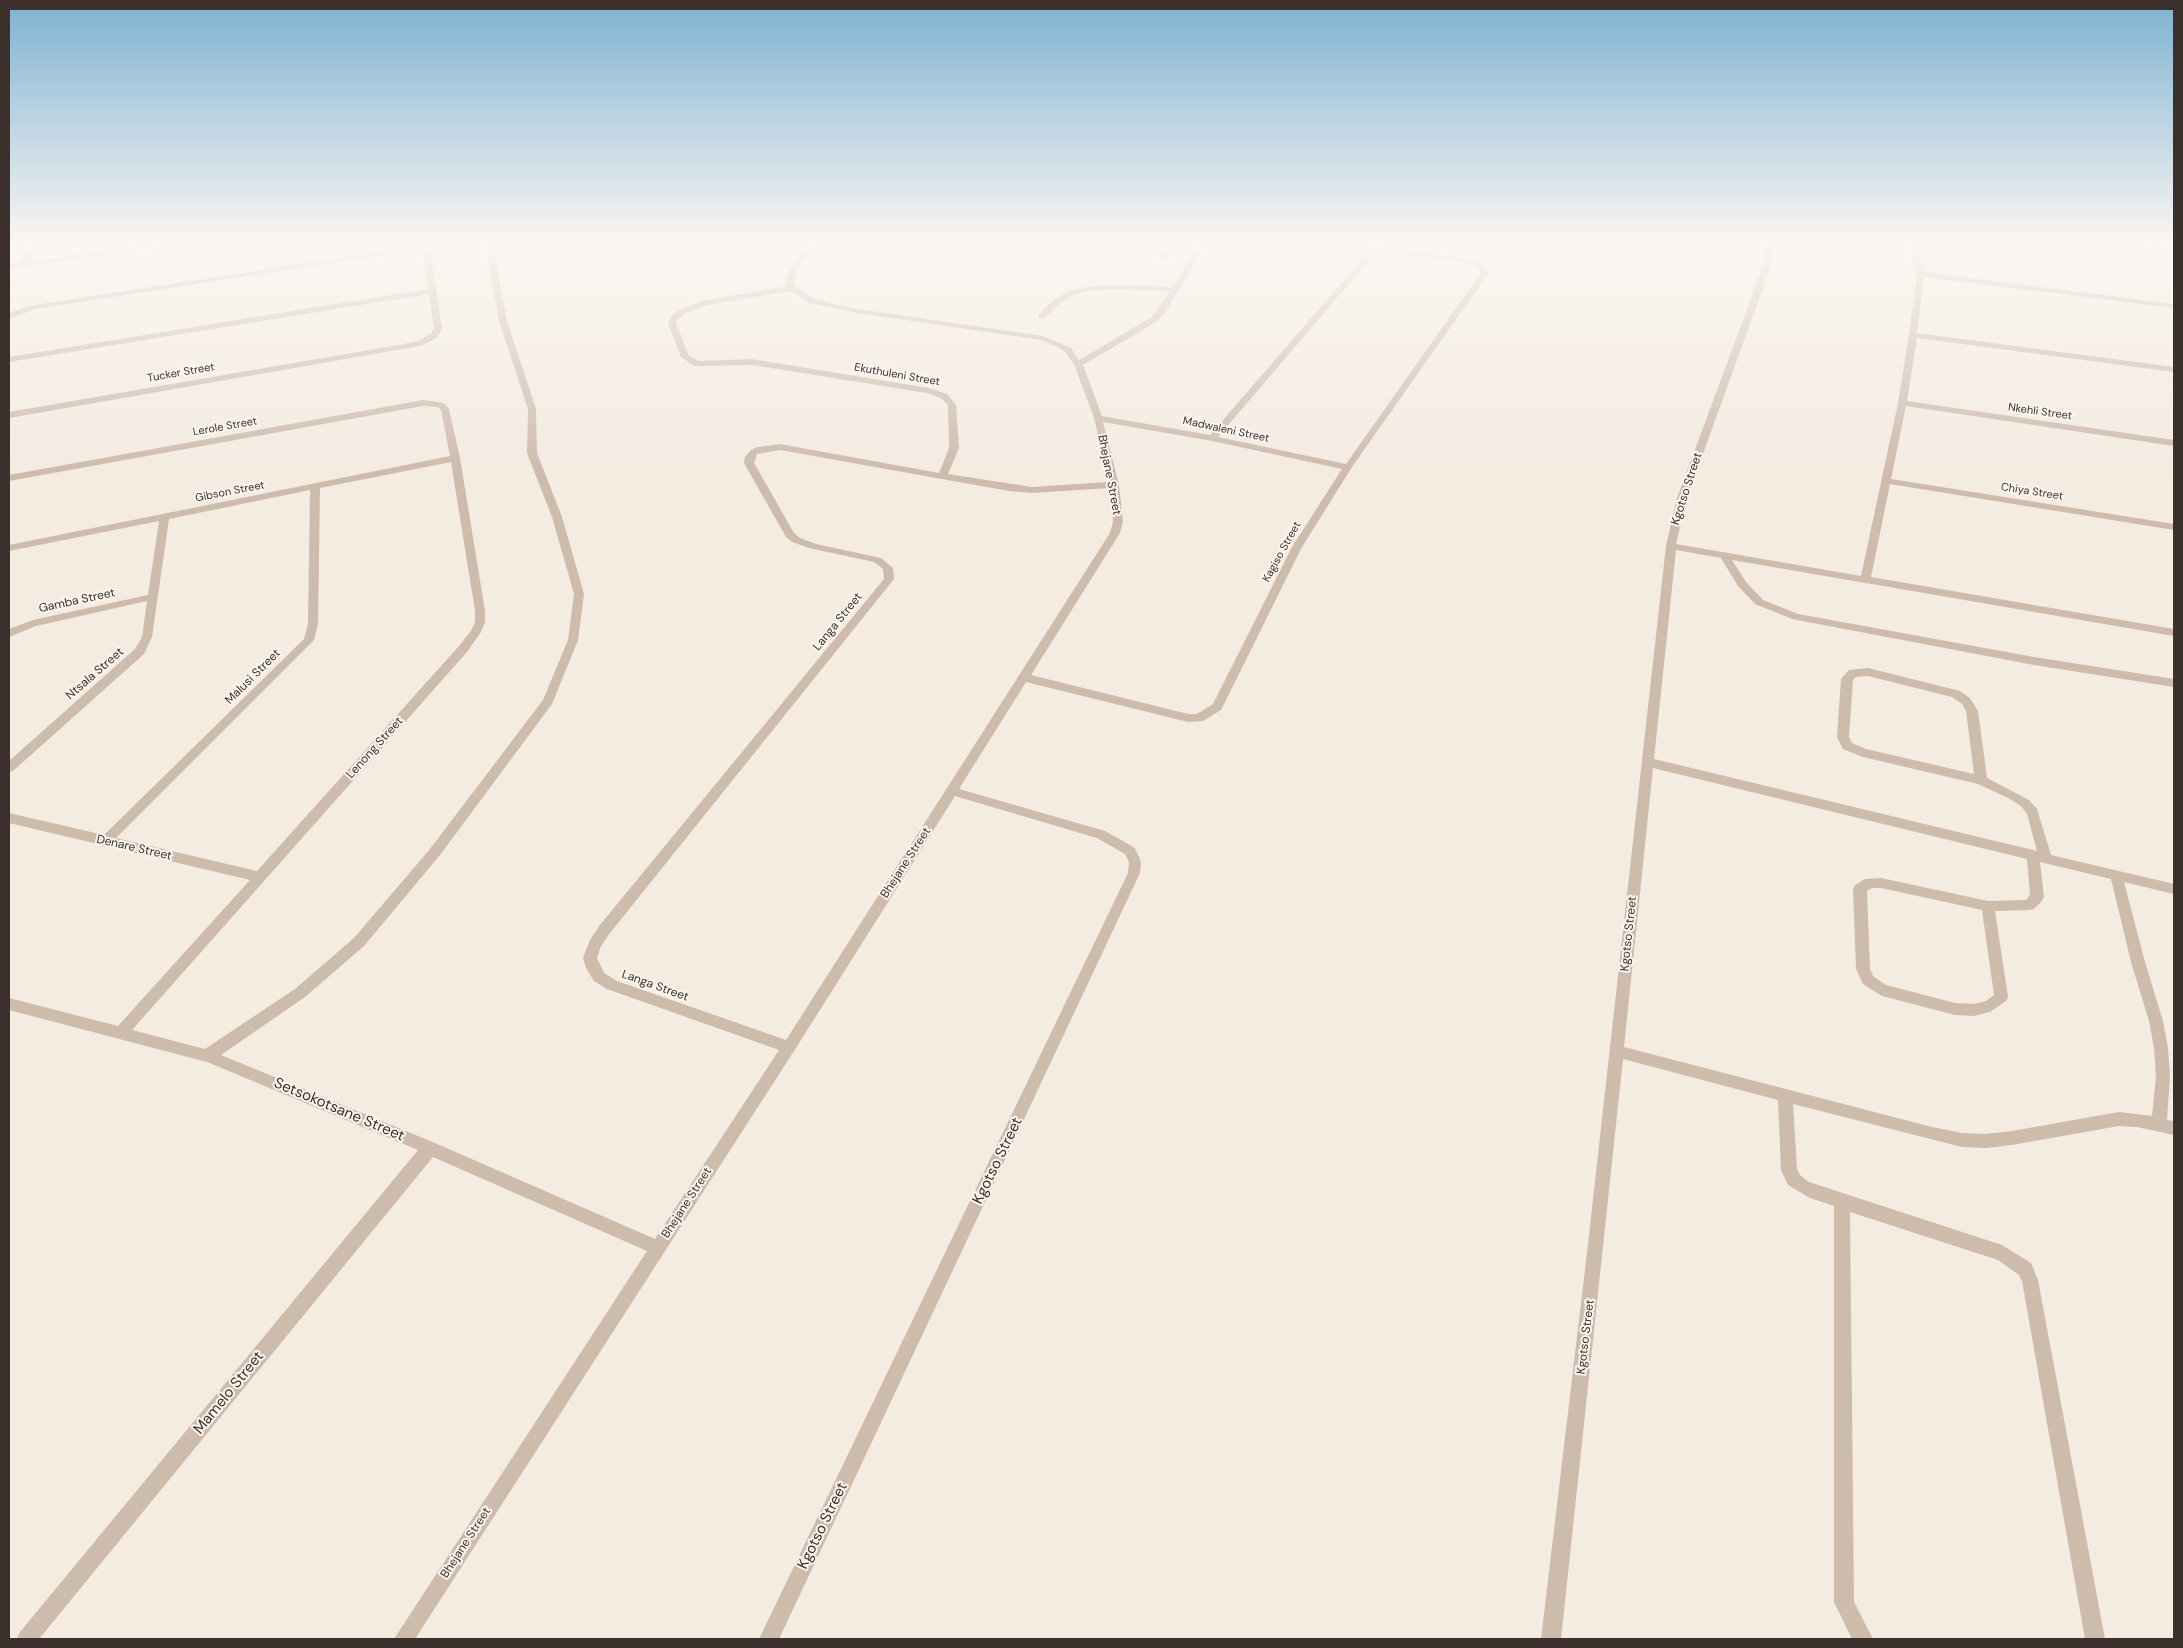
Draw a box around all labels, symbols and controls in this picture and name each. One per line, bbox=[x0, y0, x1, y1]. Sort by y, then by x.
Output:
street label: Tucker Street bbox=[146, 361, 216, 385]
street label: Ekuthuleni Street bbox=[853, 361, 941, 389]
street label: Nkehli Street bbox=[2007, 401, 2073, 423]
street label: Madwaleni Street bbox=[1182, 414, 1270, 446]
street label: Lerole Street bbox=[192, 415, 258, 439]
street label: Bhejane Street bbox=[1094, 434, 1124, 516]
street label: Kgotso Street bbox=[1669, 451, 1705, 527]
street label: Gibson Street bbox=[194, 479, 266, 505]
street label: Chiya Street bbox=[2000, 481, 2064, 503]
street label: Kagiso Street bbox=[1260, 519, 1304, 585]
street label: Gamba Street bbox=[38, 586, 116, 616]
street label: Langa Street bbox=[810, 590, 866, 654]
street label: Ntsala Street bbox=[63, 645, 127, 703]
street label: Malusi Street bbox=[222, 646, 284, 708]
street label: Lenong Street bbox=[344, 714, 406, 782]
street label: Bhejane Street bbox=[878, 825, 934, 901]
street label: Denare Street bbox=[95, 832, 173, 864]
street label: Kgotso Street bbox=[1618, 896, 1640, 972]
street label: Langa Street bbox=[620, 967, 690, 1005]
street label: Setsokotsane Street bbox=[271, 1074, 407, 1146]
street label: Kgotso Street bbox=[969, 1115, 1027, 1207]
street label: Bhejane Street bbox=[659, 1165, 715, 1241]
street label: Kgotso Street bbox=[1574, 1299, 1598, 1375]
street label: Mamelo Street bbox=[190, 1348, 268, 1438]
street label: Kgotso Street bbox=[794, 1480, 852, 1572]
street label: Bhejane Street bbox=[438, 1505, 494, 1581]

